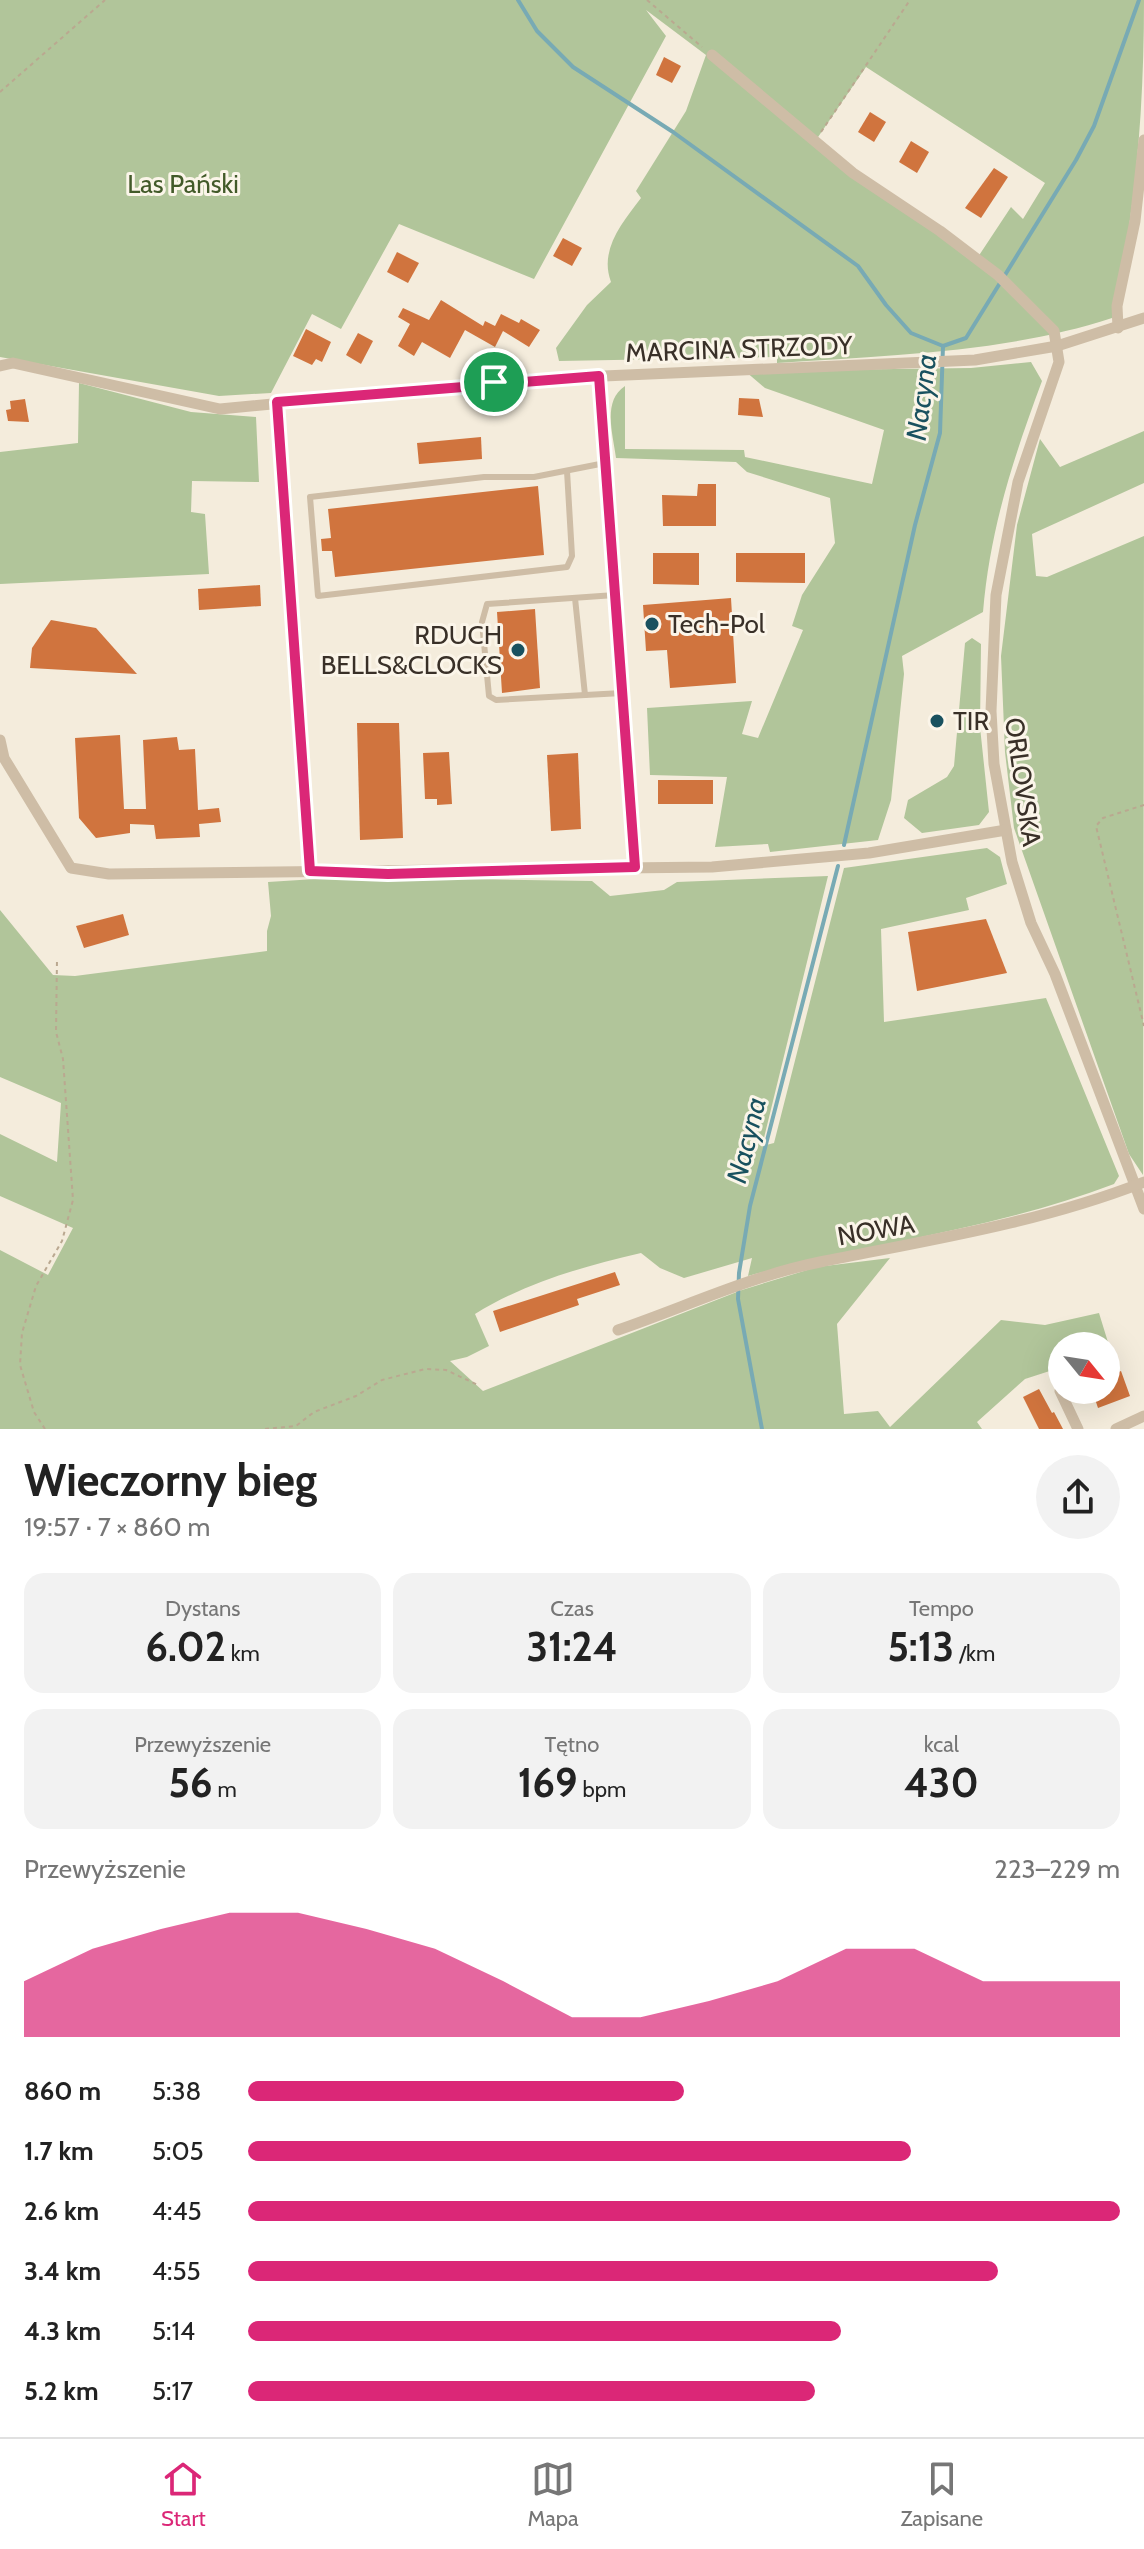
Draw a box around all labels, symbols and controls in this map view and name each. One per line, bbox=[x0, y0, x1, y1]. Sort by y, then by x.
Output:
park label: Las Pański bbox=[127, 168, 239, 200]
street label: MARCINA STRZODY bbox=[625, 329, 853, 369]
pin bbox=[460, 348, 528, 416]
water label: Nacyna bbox=[899, 352, 943, 442]
icon: arrive bbox=[472, 360, 516, 404]
place label: Tech-Pol bbox=[668, 608, 765, 640]
marker: Tech-Pol bbox=[643, 615, 661, 633]
place label: RDUCH BELLS&CLOCKS bbox=[321, 619, 502, 681]
marker: RDUCH BELLS&CLOCKS bbox=[509, 641, 527, 659]
place label: TIR bbox=[953, 705, 989, 737]
marker: TIR bbox=[928, 712, 946, 730]
street label: ORLOVSKA bbox=[998, 716, 1048, 848]
water label: Nacyna bbox=[719, 1094, 773, 1186]
street label: NOWA bbox=[835, 1207, 917, 1253]
north arrow bbox=[1048, 1332, 1120, 1404]
map controls bbox=[1048, 1332, 1120, 1404]
text: Wieczorny bieg bbox=[24, 1454, 317, 1507]
button: share bbox=[1036, 1455, 1120, 1539]
text: 19:57 · 7 × 860 m bbox=[24, 1511, 210, 1543]
text: Dystans bbox=[165, 1595, 240, 1622]
text: Czas bbox=[550, 1595, 594, 1622]
text: Tempo bbox=[909, 1595, 974, 1622]
text: 6.02 bbox=[145, 1622, 226, 1671]
text: 31:24 bbox=[526, 1622, 618, 1671]
text: 5:13 bbox=[887, 1622, 954, 1671]
text: km bbox=[226, 1640, 260, 1667]
text: /km bbox=[954, 1640, 995, 1667]
text: Przewyższenie bbox=[134, 1731, 271, 1758]
text: Tętno bbox=[545, 1731, 599, 1758]
text: kcal bbox=[924, 1731, 959, 1758]
text: 56 bbox=[169, 1758, 213, 1807]
text: 169 bbox=[518, 1758, 578, 1807]
text: 430 bbox=[904, 1758, 979, 1807]
text: m bbox=[213, 1776, 237, 1803]
text: bpm bbox=[578, 1776, 626, 1803]
text: Przewyższenie bbox=[24, 1853, 186, 1885]
text: 223–229 m bbox=[994, 1853, 1120, 1885]
text: 860 m bbox=[24, 2075, 101, 2107]
text: 5:38 bbox=[152, 2075, 201, 2107]
text: 1.7 km bbox=[24, 2135, 94, 2167]
text: 5:05 bbox=[152, 2135, 204, 2167]
text: 2.6 km bbox=[24, 2195, 99, 2227]
text: 4:45 bbox=[152, 2195, 202, 2227]
text: 3.4 km bbox=[24, 2255, 101, 2287]
text: 4:55 bbox=[152, 2255, 201, 2287]
text: 4.3 km bbox=[24, 2315, 101, 2347]
text: 5:14 bbox=[152, 2315, 195, 2347]
text: 5.2 km bbox=[24, 2375, 99, 2407]
text: 5:17 bbox=[152, 2375, 193, 2407]
tab: Start bbox=[161, 2457, 206, 2532]
tab: Mapa bbox=[528, 2457, 579, 2532]
tab: Zapisane bbox=[901, 2457, 983, 2532]

